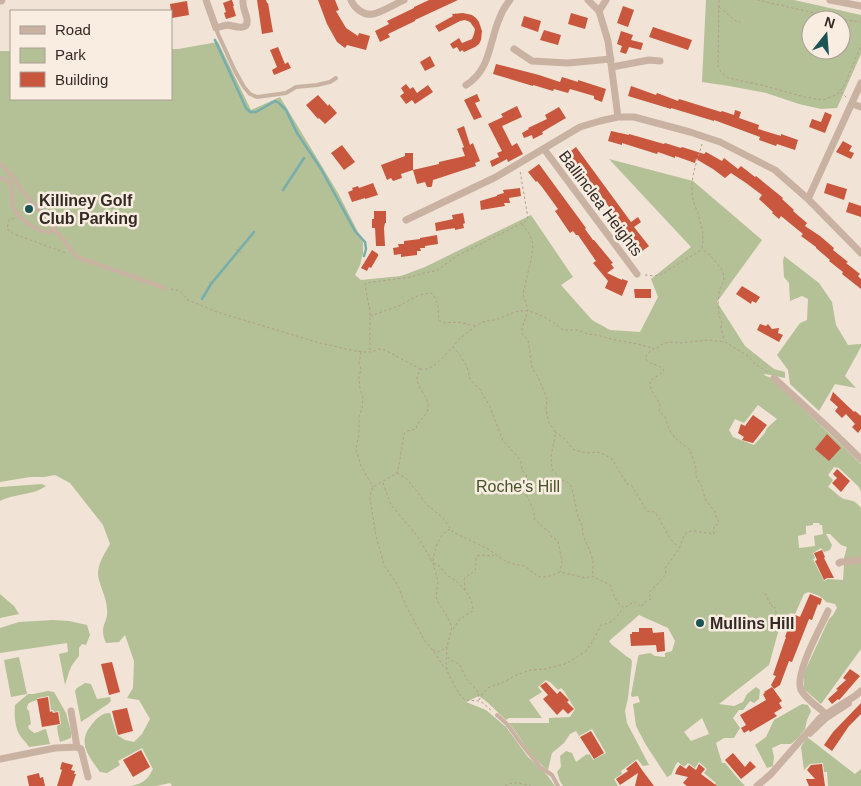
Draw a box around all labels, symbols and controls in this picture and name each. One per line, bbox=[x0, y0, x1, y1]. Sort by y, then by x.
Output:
legend bbox=[10, 10, 172, 100]
north arrow bbox=[801, 10, 851, 60]
text: N bbox=[823, 13, 837, 32]
text: Road bbox=[55, 21, 91, 38]
text: Park bbox=[55, 46, 86, 63]
text: Building bbox=[55, 71, 108, 88]
street label: Ballinclea Heights bbox=[556, 147, 646, 259]
place label: Killiney Golf Club Parking bbox=[39, 192, 138, 227]
marker: Killiney Golf Club Parking bbox=[23, 203, 35, 215]
park label: Roche's Hill bbox=[476, 478, 560, 495]
place label: Mullins Hill bbox=[710, 615, 794, 632]
marker: Mullins Hill bbox=[694, 617, 706, 629]

